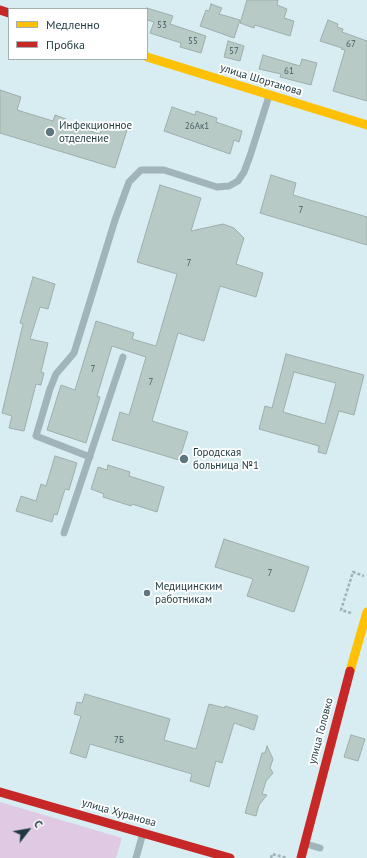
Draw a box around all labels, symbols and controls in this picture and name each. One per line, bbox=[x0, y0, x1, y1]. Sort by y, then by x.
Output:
legend bbox=[8, 8, 148, 60]
text: Медленно bbox=[46, 17, 100, 32]
house number: 53 bbox=[157, 20, 167, 30]
house number: 55 bbox=[188, 36, 198, 46]
text: Пробка bbox=[46, 37, 85, 52]
house number: 67 bbox=[346, 39, 356, 49]
house number: 57 bbox=[229, 46, 239, 56]
street label: улица Шортанова bbox=[218, 61, 304, 99]
house number: 61 bbox=[284, 66, 294, 76]
place label: Инфекционное отделение bbox=[59, 119, 132, 145]
house number: 26Ак1 bbox=[185, 121, 209, 131]
marker: Инфекционное отделение bbox=[44, 126, 56, 138]
house number: 7 bbox=[299, 205, 303, 215]
house number: 7 bbox=[187, 258, 191, 268]
house number: 7 bbox=[91, 364, 95, 374]
house number: 7 bbox=[149, 377, 153, 387]
place label: Городская больница №1 bbox=[193, 446, 259, 472]
marker: Городская больница №1 bbox=[178, 453, 190, 465]
house number: 7 bbox=[268, 568, 272, 578]
place label: Медицинским работникам bbox=[155, 580, 222, 606]
marker: Медицинским работникам bbox=[142, 588, 152, 598]
street label: улица Головко bbox=[306, 696, 336, 766]
house number: 7Б bbox=[114, 735, 124, 745]
street label: улица Хуранова bbox=[80, 796, 158, 830]
north arrow bbox=[8, 810, 48, 850]
text: С bbox=[31, 818, 46, 830]

